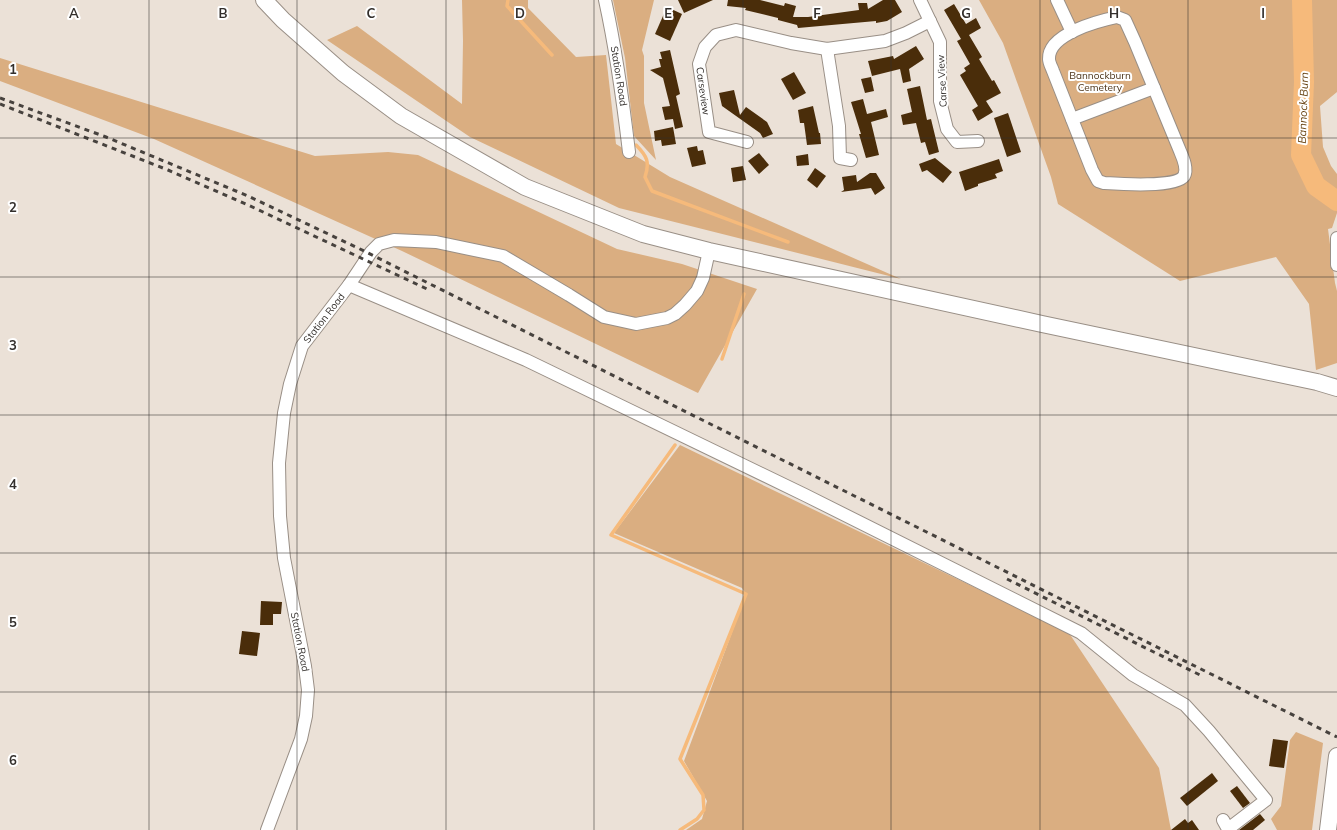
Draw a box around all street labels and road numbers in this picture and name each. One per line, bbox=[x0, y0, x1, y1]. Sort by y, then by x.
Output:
street label: Station Road bbox=[608, 45, 630, 107]
street label: Carse View bbox=[934, 54, 950, 108]
street label: Carseview bbox=[693, 66, 713, 116]
street label: Station Road bbox=[300, 290, 348, 346]
street label: Station Road bbox=[288, 611, 312, 673]

